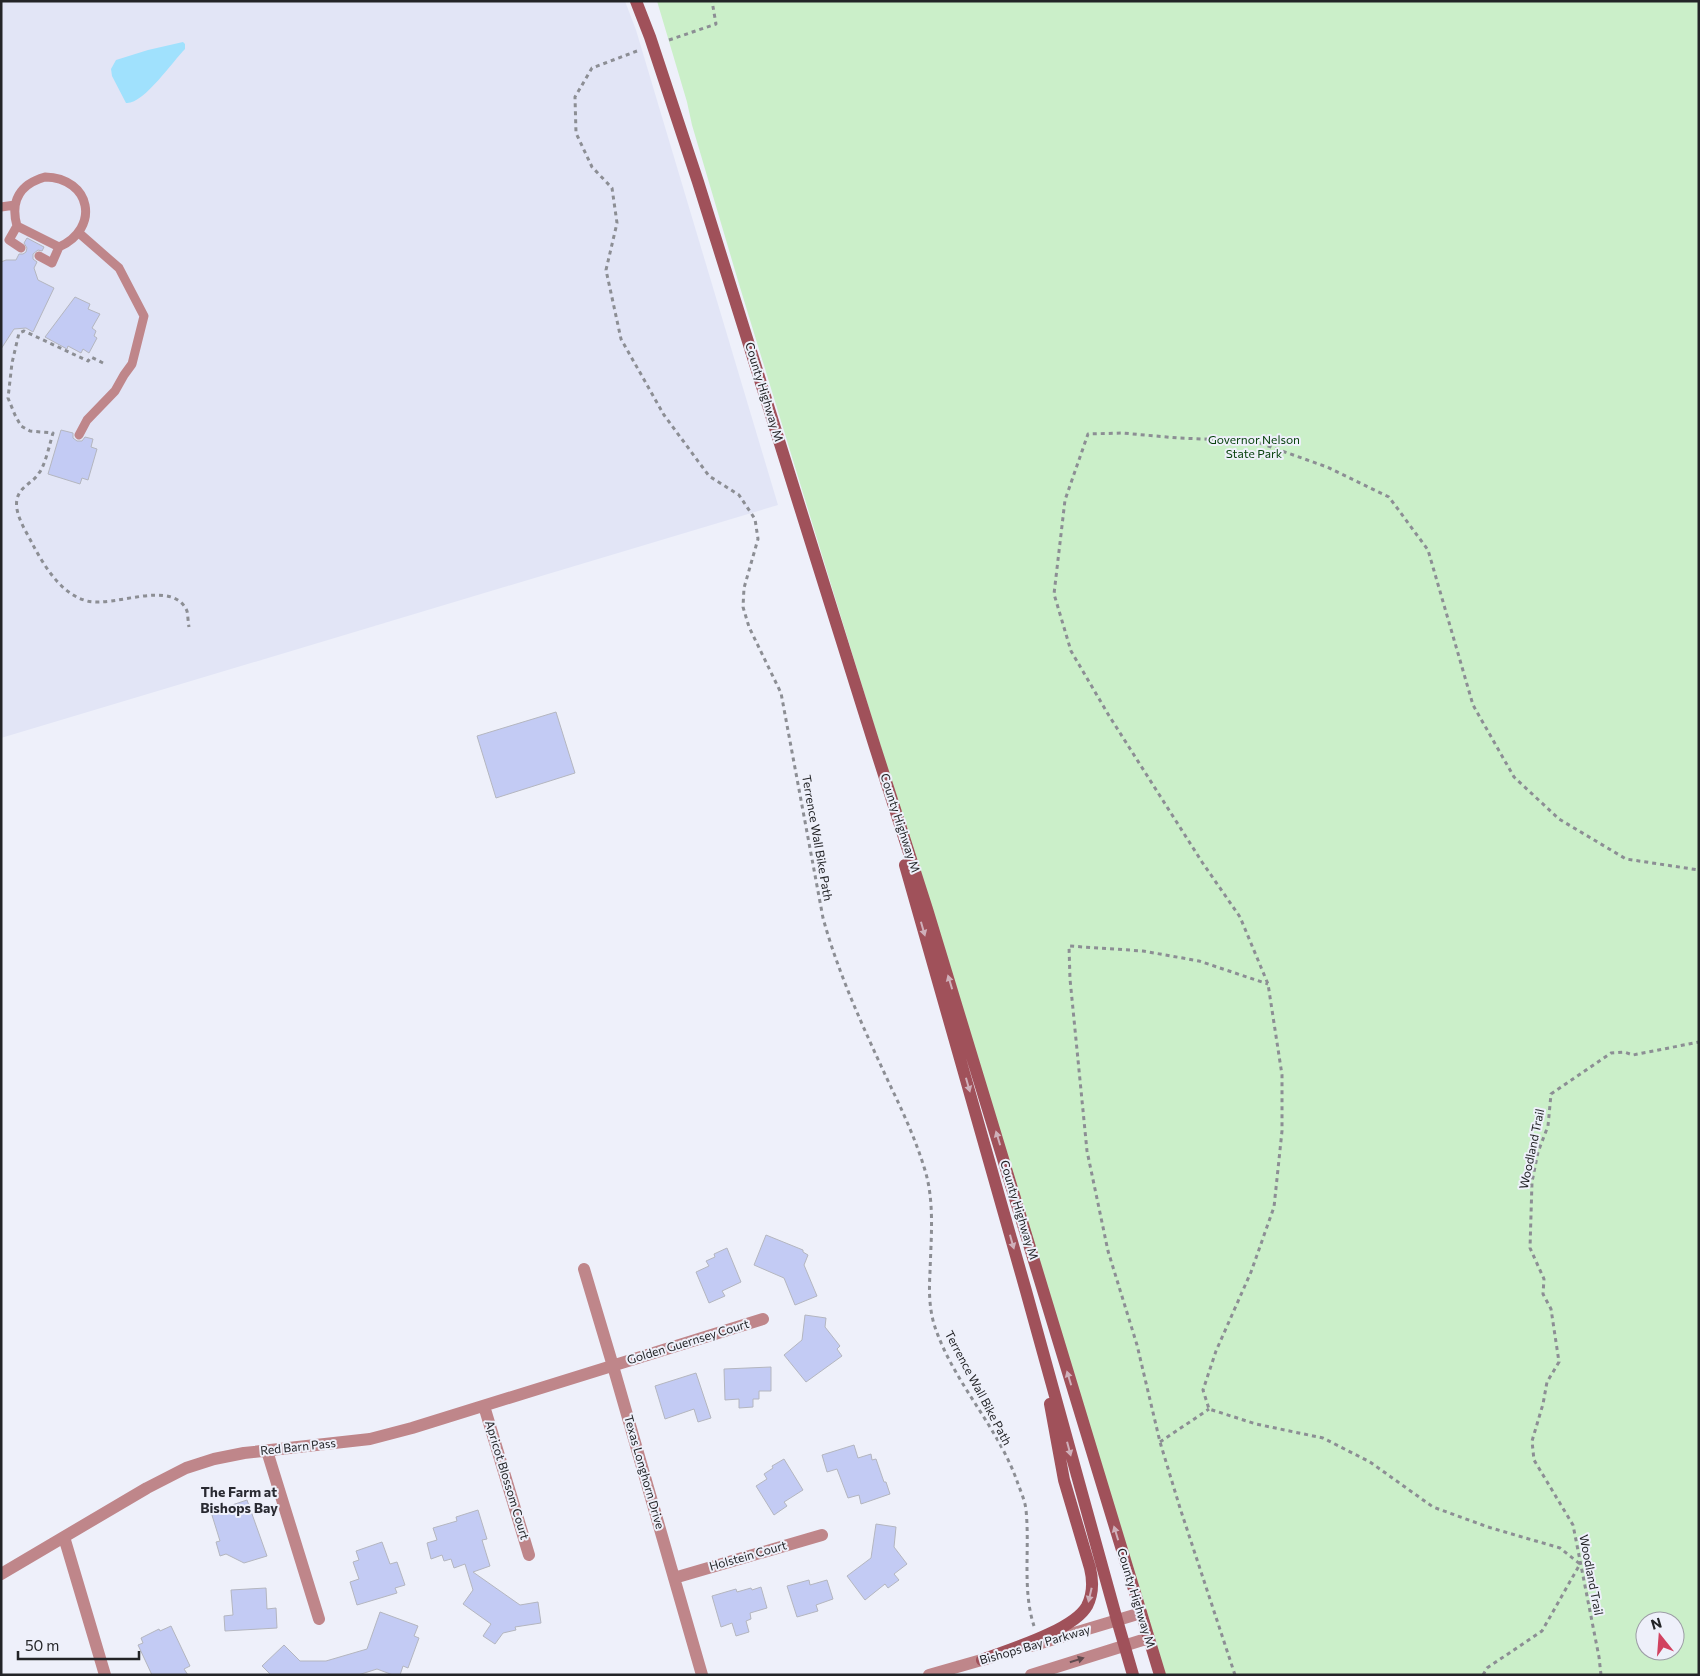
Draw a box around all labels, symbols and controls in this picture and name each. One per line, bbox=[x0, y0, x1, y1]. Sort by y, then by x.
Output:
street label: County Highway M bbox=[743, 340, 787, 443]
park label: Governor Nelson State Park bbox=[1208, 432, 1300, 460]
street label: County Highway M bbox=[878, 771, 924, 874]
street label: Terrence Wall Bike Path bbox=[800, 774, 836, 902]
one-way arrow bbox=[919, 922, 927, 937]
one-way arrow bbox=[946, 975, 954, 990]
one-way arrow bbox=[964, 1078, 972, 1093]
street label: Woodland Trail bbox=[1516, 1107, 1546, 1190]
one-way arrow bbox=[993, 1130, 1001, 1145]
street label: County Highway M bbox=[998, 1158, 1042, 1261]
one-way arrow bbox=[1009, 1234, 1017, 1249]
street label: Golden Guernsey Court bbox=[625, 1316, 751, 1366]
street label: Terrence Wall Bike Path bbox=[943, 1328, 1015, 1447]
one-way arrow bbox=[1064, 1370, 1072, 1385]
street label: Texas Longhorn Drive bbox=[622, 1413, 668, 1530]
street label: Apricot Blossom Court bbox=[483, 1418, 533, 1541]
street label: Red Barn Pass bbox=[259, 1435, 336, 1457]
one-way arrow bbox=[1066, 1442, 1074, 1457]
district label: The Farm at Bishops Bay bbox=[200, 1483, 278, 1516]
one-way arrow bbox=[1112, 1525, 1120, 1540]
street label: Woodland Trail bbox=[1577, 1533, 1607, 1616]
street label: Holstein Court bbox=[707, 1537, 788, 1573]
street label: County Highway M bbox=[1115, 1546, 1159, 1649]
one-way arrow bbox=[1086, 1587, 1094, 1602]
north arrow bbox=[1635, 1611, 1685, 1661]
text: N bbox=[1649, 1613, 1664, 1633]
street label: Bishops Bay Parkway bbox=[978, 1622, 1092, 1667]
scale bar bbox=[18, 1628, 139, 1660]
text: 50 m bbox=[25, 1636, 59, 1654]
one-way arrow bbox=[1070, 1656, 1085, 1664]

